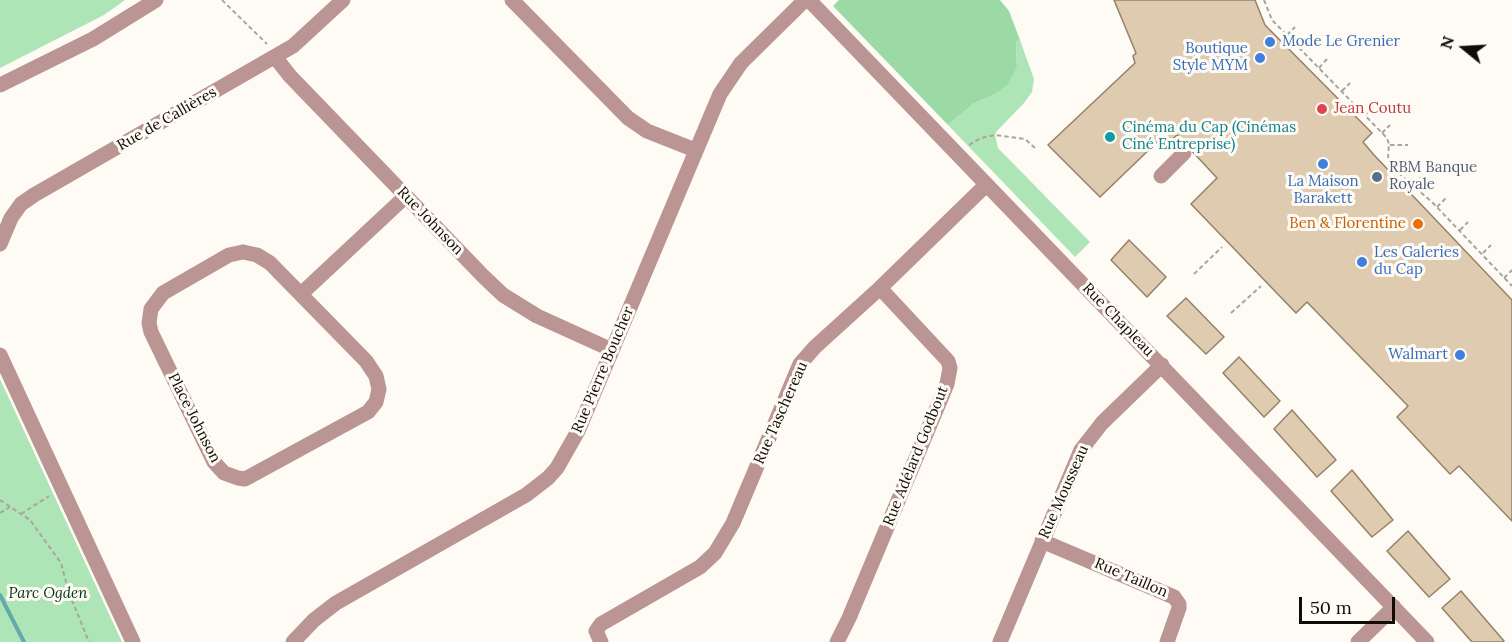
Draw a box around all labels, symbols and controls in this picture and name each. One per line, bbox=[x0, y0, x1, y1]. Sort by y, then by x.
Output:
north arrow bbox=[1434, 18, 1494, 78]
place label: Mode Le Grenier bbox=[1282, 33, 1400, 51]
text: N bbox=[1435, 33, 1458, 51]
marker: Mode Le Grenier bbox=[1263, 35, 1277, 49]
place label: Boutique Style MYM bbox=[1173, 40, 1248, 75]
marker: Boutique Style MYM bbox=[1253, 51, 1267, 65]
street label: Rue de Callières bbox=[114, 83, 220, 155]
place label: Jean Coutu bbox=[1334, 100, 1411, 118]
marker: Jean Coutu bbox=[1315, 102, 1329, 116]
place label: Cinéma du Cap (Cinémas Ciné Entreprise) bbox=[1122, 119, 1296, 154]
marker: Cinéma du Cap (Cinémas Ciné Entreprise) bbox=[1103, 130, 1117, 144]
marker: La Maison Barakett bbox=[1316, 157, 1330, 171]
place label: RBM Banque Royale bbox=[1389, 159, 1477, 194]
marker: RBM Banque Royale bbox=[1370, 170, 1384, 184]
place label: La Maison Barakett bbox=[1287, 173, 1359, 208]
street label: Rue Johnson bbox=[393, 183, 467, 259]
place label: Ben & Florentine bbox=[1289, 215, 1406, 233]
marker: Ben & Florentine bbox=[1411, 217, 1425, 231]
place label: Les Galeries du Cap bbox=[1374, 244, 1459, 279]
marker: Les Galeries du Cap bbox=[1355, 255, 1369, 269]
street label: Rue Chapleau bbox=[1078, 279, 1158, 361]
street label: Rue Pierre Boucher bbox=[568, 304, 638, 436]
place label: Walmart bbox=[1388, 346, 1448, 364]
marker: Walmart bbox=[1453, 348, 1467, 362]
street label: Rue Taschereau bbox=[750, 359, 812, 467]
street label: Place Johnson bbox=[164, 370, 224, 466]
street label: Rue Adélard Godbout bbox=[880, 383, 952, 529]
street label: Rue Mousseau bbox=[1035, 442, 1093, 542]
street label: Rue Taillon bbox=[1092, 555, 1170, 601]
park label: Parc Ogden bbox=[9, 585, 87, 603]
scale bar bbox=[1302, 585, 1398, 623]
text: 50 m bbox=[1310, 596, 1352, 619]

